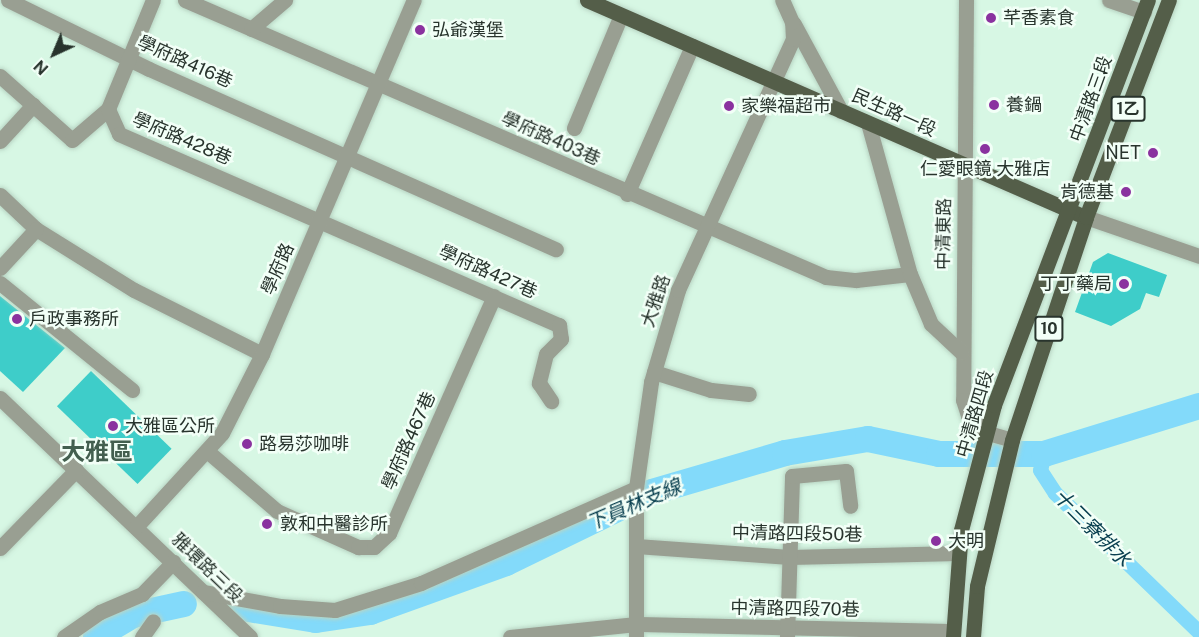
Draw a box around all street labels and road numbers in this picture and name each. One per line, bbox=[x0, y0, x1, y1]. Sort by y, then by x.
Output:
street label: 學府路416巷 bbox=[134, 31, 236, 93]
street label: 中清路三段 bbox=[1065, 53, 1117, 145]
street label: 民生路一段 bbox=[848, 85, 940, 141]
road number: 1乙 bbox=[1110, 96, 1146, 122]
street label: 學府路428巷 bbox=[129, 108, 235, 170]
street label: 學府路403巷 bbox=[498, 108, 604, 170]
street label: 中清東路 bbox=[933, 198, 955, 270]
street label: 學府路 bbox=[257, 240, 299, 298]
street label: 學府路427巷 bbox=[436, 241, 540, 303]
street label: 大雅路 bbox=[637, 272, 675, 330]
road number: 10 bbox=[1034, 316, 1064, 342]
street label: 中清路四段 bbox=[952, 368, 998, 460]
street label: 學府路467巷 bbox=[378, 389, 440, 493]
street label: 中清路四段50巷 bbox=[732, 522, 862, 546]
street label: 雅環路三段 bbox=[167, 529, 247, 607]
street label: 中清路四段70巷 bbox=[730, 597, 860, 621]

